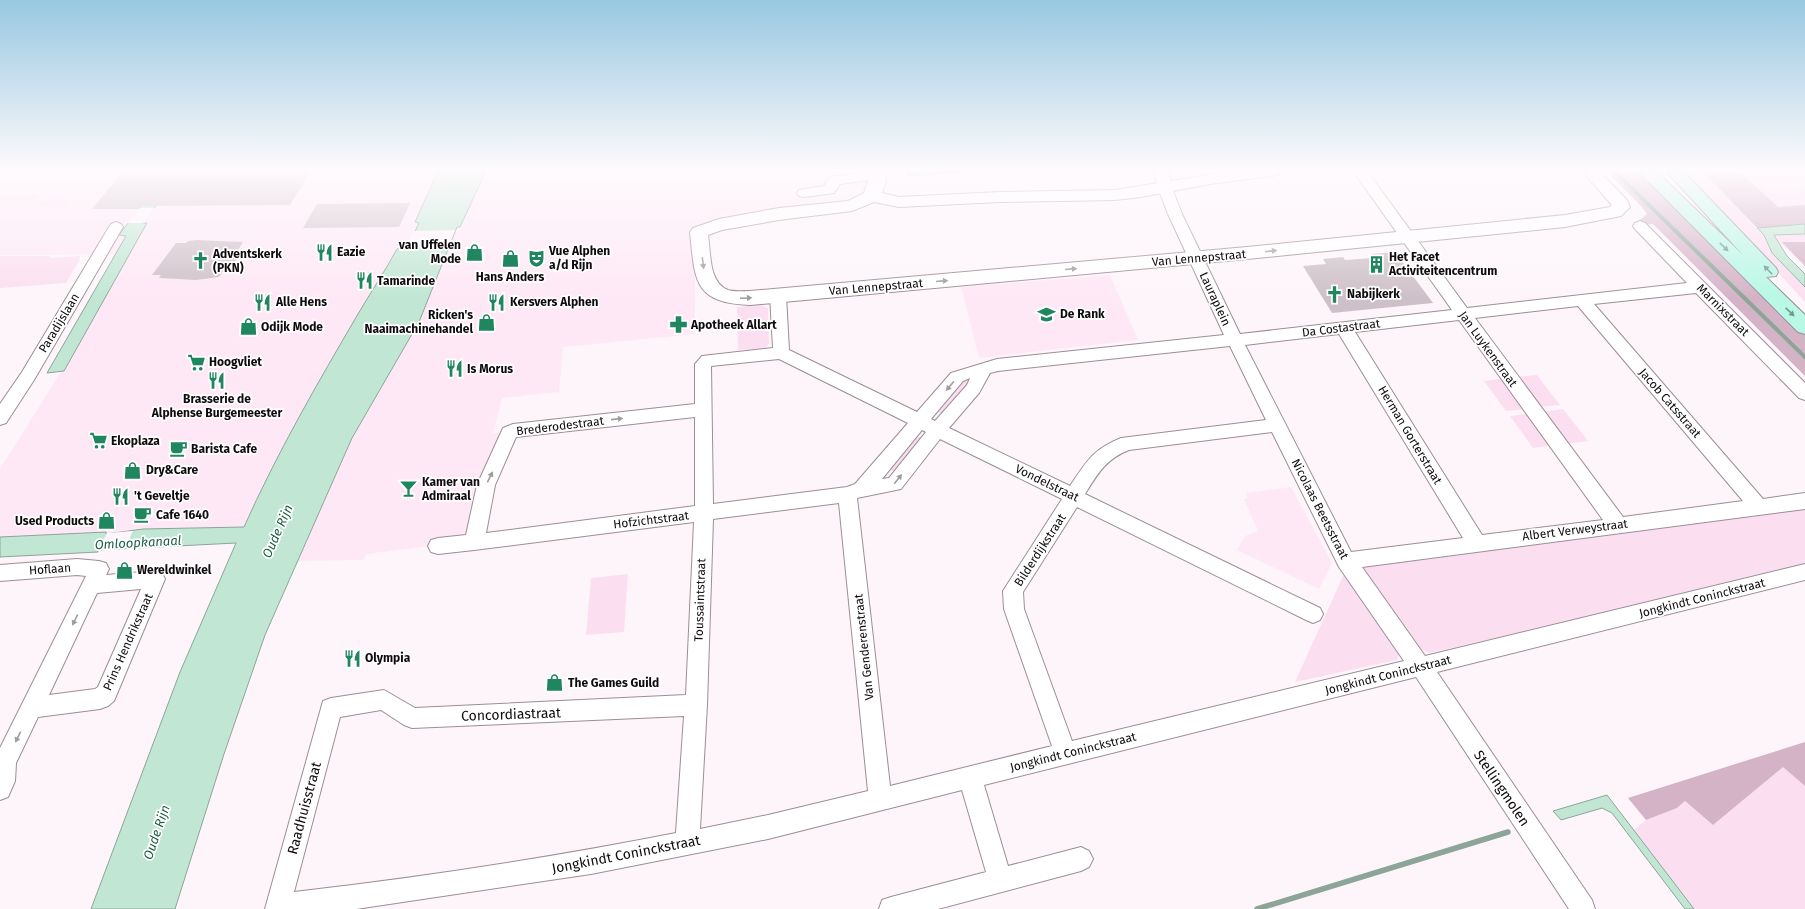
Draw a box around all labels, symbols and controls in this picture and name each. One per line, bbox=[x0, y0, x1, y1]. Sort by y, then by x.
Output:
place label: van Uffelen Mode bbox=[398, 238, 461, 266]
restaurant icon: Eazie bbox=[314, 242, 334, 262]
shop icon: van Uffelen Mode bbox=[464, 242, 484, 262]
one-way arrow bbox=[1719, 243, 1729, 252]
place label: Vue Alphen a/d Rijn bbox=[548, 244, 610, 272]
place label: Eazie bbox=[337, 245, 366, 259]
place label: Adventskerk (PKN) bbox=[212, 247, 282, 275]
street label: Van Lennepstraat bbox=[1151, 247, 1247, 269]
shop icon: Hans Anders bbox=[500, 248, 520, 268]
theatre icon: Vue Alphen a/d Rijn bbox=[526, 248, 546, 268]
one-way arrow bbox=[1264, 248, 1277, 254]
place label: Het Facet Activiteitencentrum bbox=[1388, 250, 1497, 278]
church icon: Adventskerk (PKN) bbox=[190, 251, 210, 271]
building icon: Het Facet Activiteitencentrum bbox=[1366, 254, 1386, 274]
one-way arrow bbox=[700, 257, 707, 269]
one-way arrow bbox=[1065, 266, 1077, 273]
one-way arrow bbox=[1764, 266, 1773, 275]
place label: Hans Anders bbox=[476, 270, 544, 284]
street label: Lauraplein bbox=[1196, 270, 1234, 328]
restaurant icon: Tamarinde bbox=[354, 271, 374, 291]
place label: Tamarinde bbox=[377, 274, 435, 288]
street label: Van Lennepstraat bbox=[828, 276, 924, 298]
one-way arrow bbox=[936, 278, 948, 284]
street label: Marnixstraat bbox=[1694, 281, 1753, 340]
church icon: Nabijkerk bbox=[1324, 284, 1344, 304]
place label: Nabijkerk bbox=[1347, 287, 1400, 301]
street label: Paradijslaan bbox=[36, 291, 82, 355]
restaurant icon: Alle Hens bbox=[253, 292, 273, 312]
restaurant icon: Kersvers Alphen bbox=[487, 292, 507, 312]
place label: Alle Hens bbox=[275, 295, 327, 309]
place label: Kersvers Alphen bbox=[510, 295, 599, 309]
one-way arrow bbox=[740, 295, 753, 301]
school or university icon: De Rank bbox=[1037, 304, 1057, 324]
place label: De Rank bbox=[1060, 307, 1105, 321]
one-way arrow bbox=[1785, 307, 1795, 317]
place label: Ricken's Naaimachinehandel bbox=[364, 308, 473, 336]
street label: Jan Luykenstraat bbox=[1456, 308, 1521, 390]
shop icon: Ricken's Naaimachinehandel bbox=[476, 312, 496, 332]
pharmacy icon: Apotheek Allart bbox=[668, 315, 688, 335]
street label: Da Costastraat bbox=[1301, 316, 1381, 340]
shop icon: Odijk Mode bbox=[238, 317, 258, 337]
place label: Apotheek Allart bbox=[690, 318, 777, 332]
place label: Odijk Mode bbox=[261, 320, 323, 334]
supermarket icon: Hoogvliet bbox=[186, 352, 206, 372]
place label: Hoogvliet bbox=[209, 355, 262, 369]
restaurant icon: Is Morus bbox=[444, 359, 464, 379]
place label: Is Morus bbox=[467, 362, 513, 376]
street label: Jacob Catsstraat bbox=[1636, 365, 1704, 441]
restaurant icon: Brasserie de Alphense Burgemeester bbox=[207, 370, 227, 390]
one-way arrow bbox=[945, 381, 954, 392]
street label: Herman Gorterstraat bbox=[1375, 383, 1445, 487]
place label: Brasserie de Alphense Burgemeester bbox=[151, 392, 282, 420]
street label: Brederodestraat bbox=[515, 414, 605, 438]
one-way arrow bbox=[611, 416, 623, 423]
supermarket icon: Ekoplaza bbox=[88, 431, 108, 451]
place label: Ekoplaza bbox=[111, 434, 160, 448]
cafe icon: Barista Cafe bbox=[168, 439, 188, 459]
place label: Barista Cafe bbox=[191, 442, 257, 456]
street label: Nicolaas Beetsstraat bbox=[1289, 456, 1352, 562]
shop icon: Dry&Care bbox=[123, 460, 143, 480]
street label: Vondelstraat bbox=[1013, 462, 1082, 505]
place label: Dry&Care bbox=[146, 463, 199, 477]
one-way arrow bbox=[487, 471, 493, 483]
one-way arrow bbox=[894, 473, 903, 484]
place label: Kamer van Admiraal bbox=[421, 475, 480, 503]
bar icon: Kamer van Admiraal bbox=[399, 479, 419, 499]
restaurant icon: 't Geveltje bbox=[111, 486, 131, 506]
place label: 't Geveltje bbox=[134, 489, 190, 503]
water label: Oude Rijn bbox=[259, 502, 296, 560]
cafe icon: Cafe 1640 bbox=[133, 505, 153, 525]
place label: Cafe 1640 bbox=[156, 508, 209, 522]
street label: Hofzichtstraat bbox=[612, 508, 690, 532]
shop icon: Used Products bbox=[97, 511, 117, 531]
street label: Bilderdijkstraat bbox=[1011, 511, 1069, 589]
place label: Used Products bbox=[15, 514, 94, 528]
street label: Albert Verweystraat bbox=[1521, 517, 1629, 543]
water label: Omloopkanaal bbox=[94, 533, 182, 552]
street label: Toussaintstraat bbox=[692, 557, 708, 642]
shop icon: Wereldwinkel bbox=[114, 560, 134, 580]
street label: Hoflaan bbox=[28, 561, 72, 577]
place label: Wereldwinkel bbox=[137, 563, 212, 577]
street label: Jongkindt Coninckstraat bbox=[1638, 575, 1767, 620]
street label: Prins Hendrikstraat bbox=[100, 591, 156, 693]
street label: Van Genderenstraat bbox=[851, 592, 877, 701]
one-way arrow bbox=[72, 614, 78, 625]
restaurant icon: Olympia bbox=[342, 648, 362, 668]
place label: Olympia bbox=[365, 651, 411, 665]
street label: Jongkindt Coninckstraat bbox=[1324, 652, 1453, 697]
shop icon: The Games Guild bbox=[545, 673, 565, 693]
place label: The Games Guild bbox=[568, 676, 659, 690]
street label: Concordiastraat bbox=[461, 704, 562, 725]
street label: Jongkindt Coninckstraat bbox=[1009, 729, 1138, 774]
one-way arrow bbox=[15, 731, 21, 742]
street label: Stellingmolen bbox=[1470, 747, 1533, 829]
street label: Raadhuisstraat bbox=[284, 759, 325, 856]
water label: Oude Rijn bbox=[140, 803, 173, 861]
street label: Jongkindt Coninckstraat bbox=[550, 832, 703, 877]

